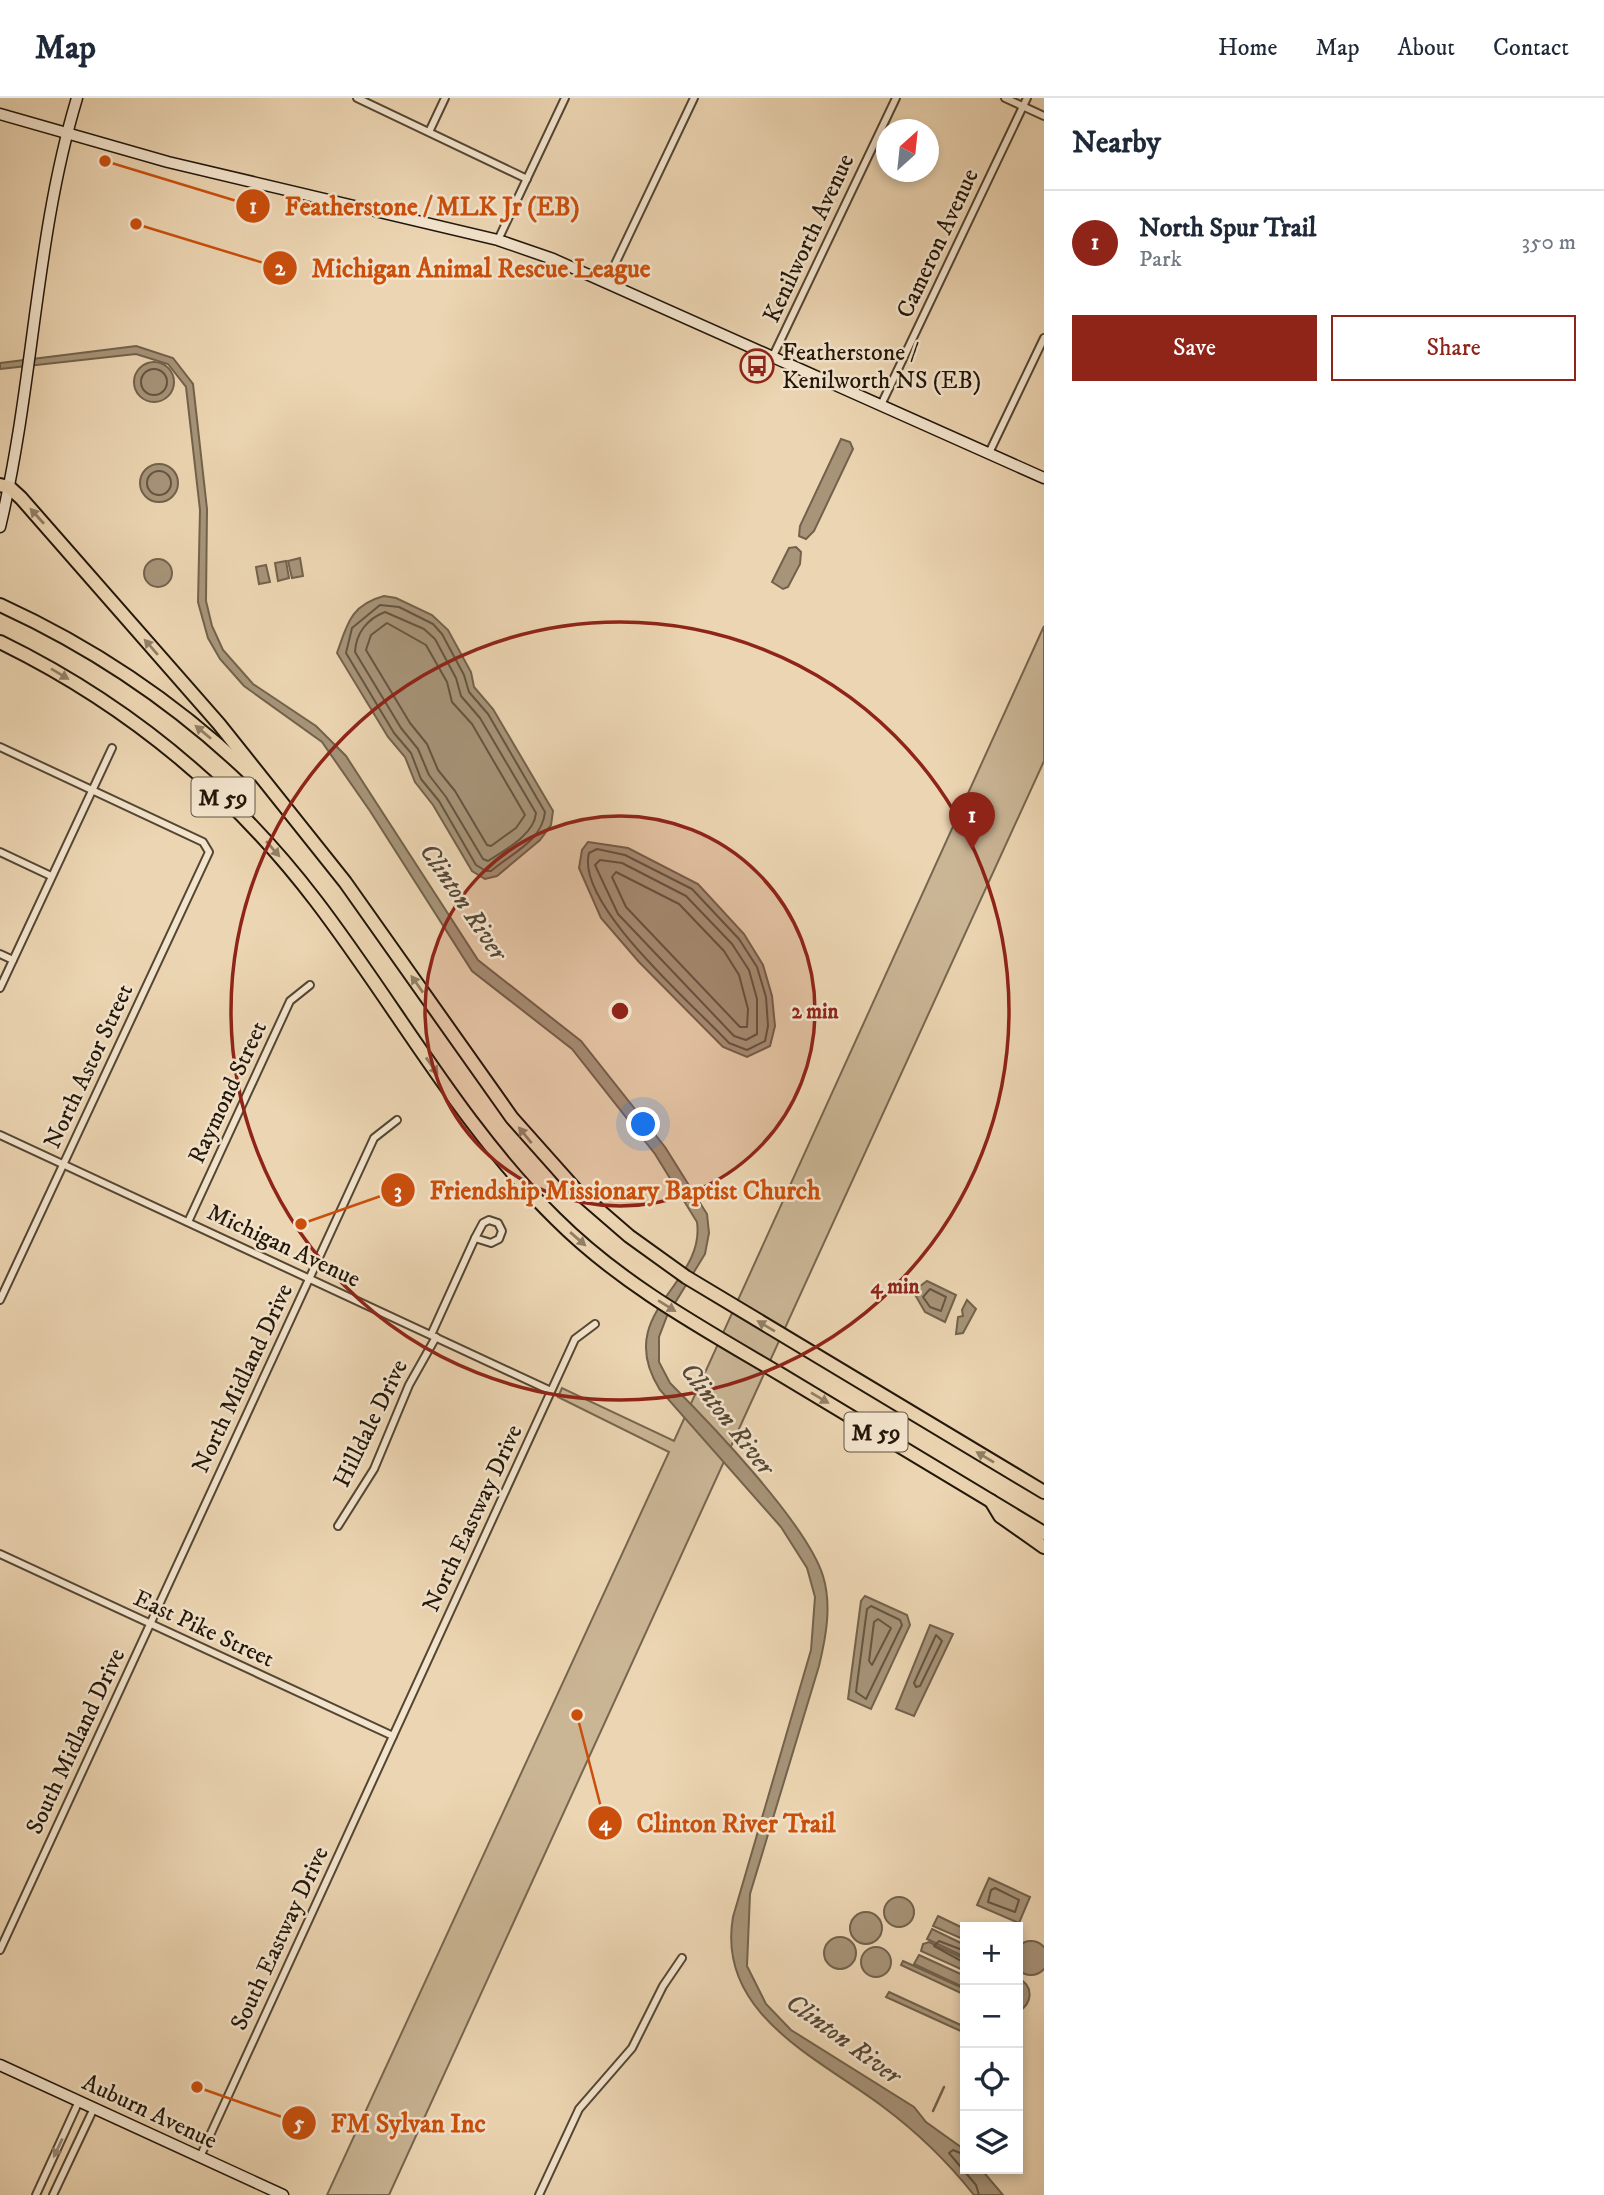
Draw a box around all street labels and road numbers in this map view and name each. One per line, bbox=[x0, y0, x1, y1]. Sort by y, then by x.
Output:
street label: Kenilworth Avenue bbox=[757, 149, 861, 328]
street label: Cameron Avenue bbox=[890, 164, 986, 323]
road number: M 59 bbox=[192, 778, 255, 817]
street label: North Astor Street bbox=[38, 979, 140, 1154]
street label: Raymond Street bbox=[182, 1016, 274, 1168]
street label: Michigan Avenue bbox=[202, 1197, 365, 1295]
street label: North Midland Drive bbox=[186, 1279, 300, 1478]
street label: Hilldale Drive bbox=[327, 1355, 415, 1492]
road number: M 59 bbox=[844, 1413, 908, 1452]
street label: North Eastway Drive bbox=[416, 1420, 530, 1617]
street label: East Pike Street bbox=[129, 1583, 279, 1675]
street label: South Midland Drive bbox=[20, 1644, 132, 1839]
street label: South Eastway Drive bbox=[224, 1842, 336, 2035]
street label: Auburn Avenue bbox=[77, 2068, 222, 2156]

